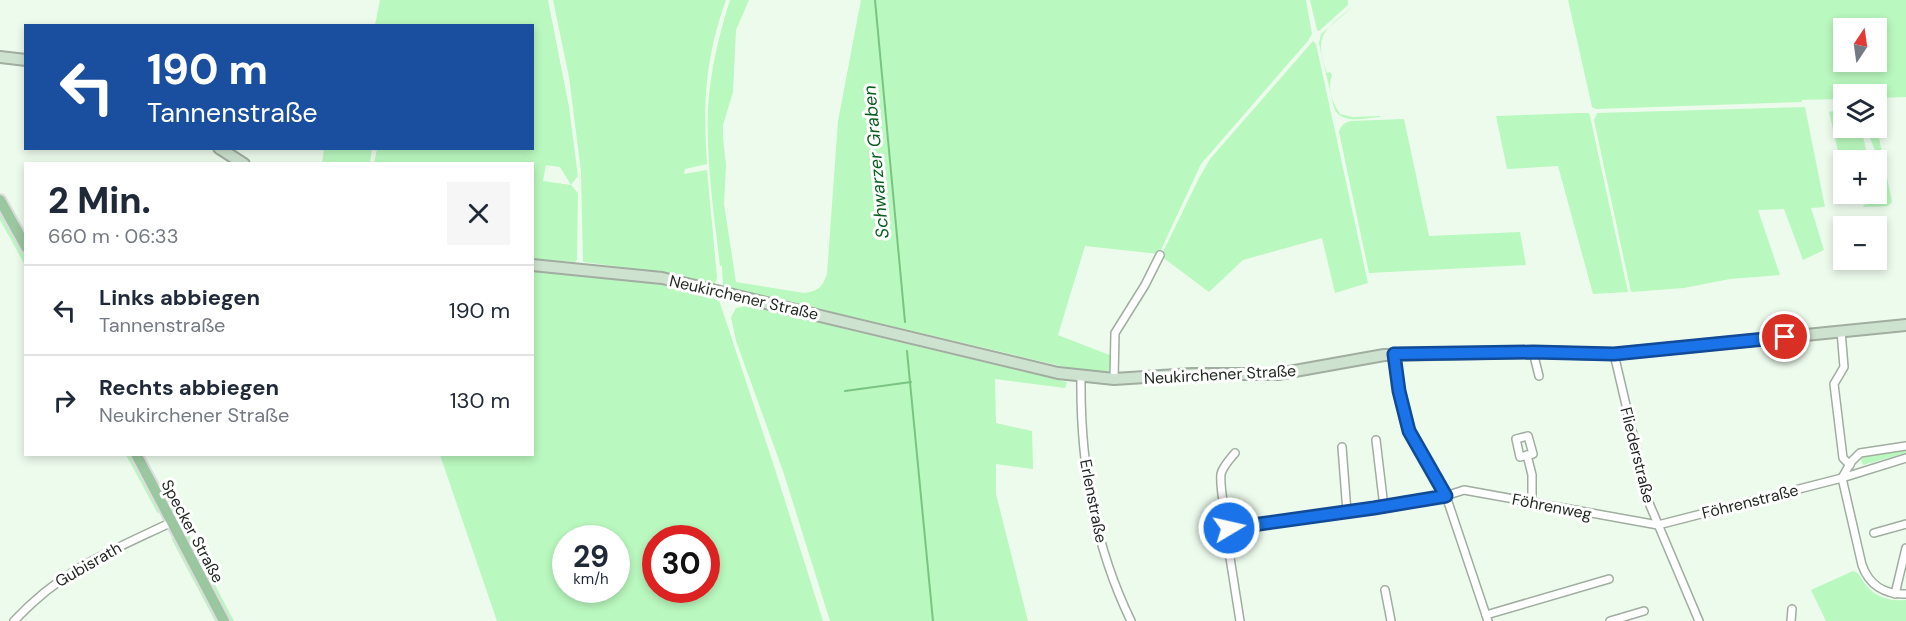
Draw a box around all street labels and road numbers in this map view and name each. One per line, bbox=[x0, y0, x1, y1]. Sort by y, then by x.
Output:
street label: Neukirchener Straße bbox=[667, 270, 820, 325]
street label: Neukirchener Straße bbox=[1143, 360, 1297, 389]
street label: Fliederstraße bbox=[1615, 405, 1660, 505]
street label: Erlenstraße bbox=[1075, 457, 1112, 545]
street label: Specker Straße bbox=[157, 476, 229, 586]
street label: Föhrenstraße bbox=[1700, 479, 1801, 524]
street label: Föhrenweg bbox=[1510, 488, 1594, 525]
street label: Gubisrath bbox=[51, 537, 125, 592]

